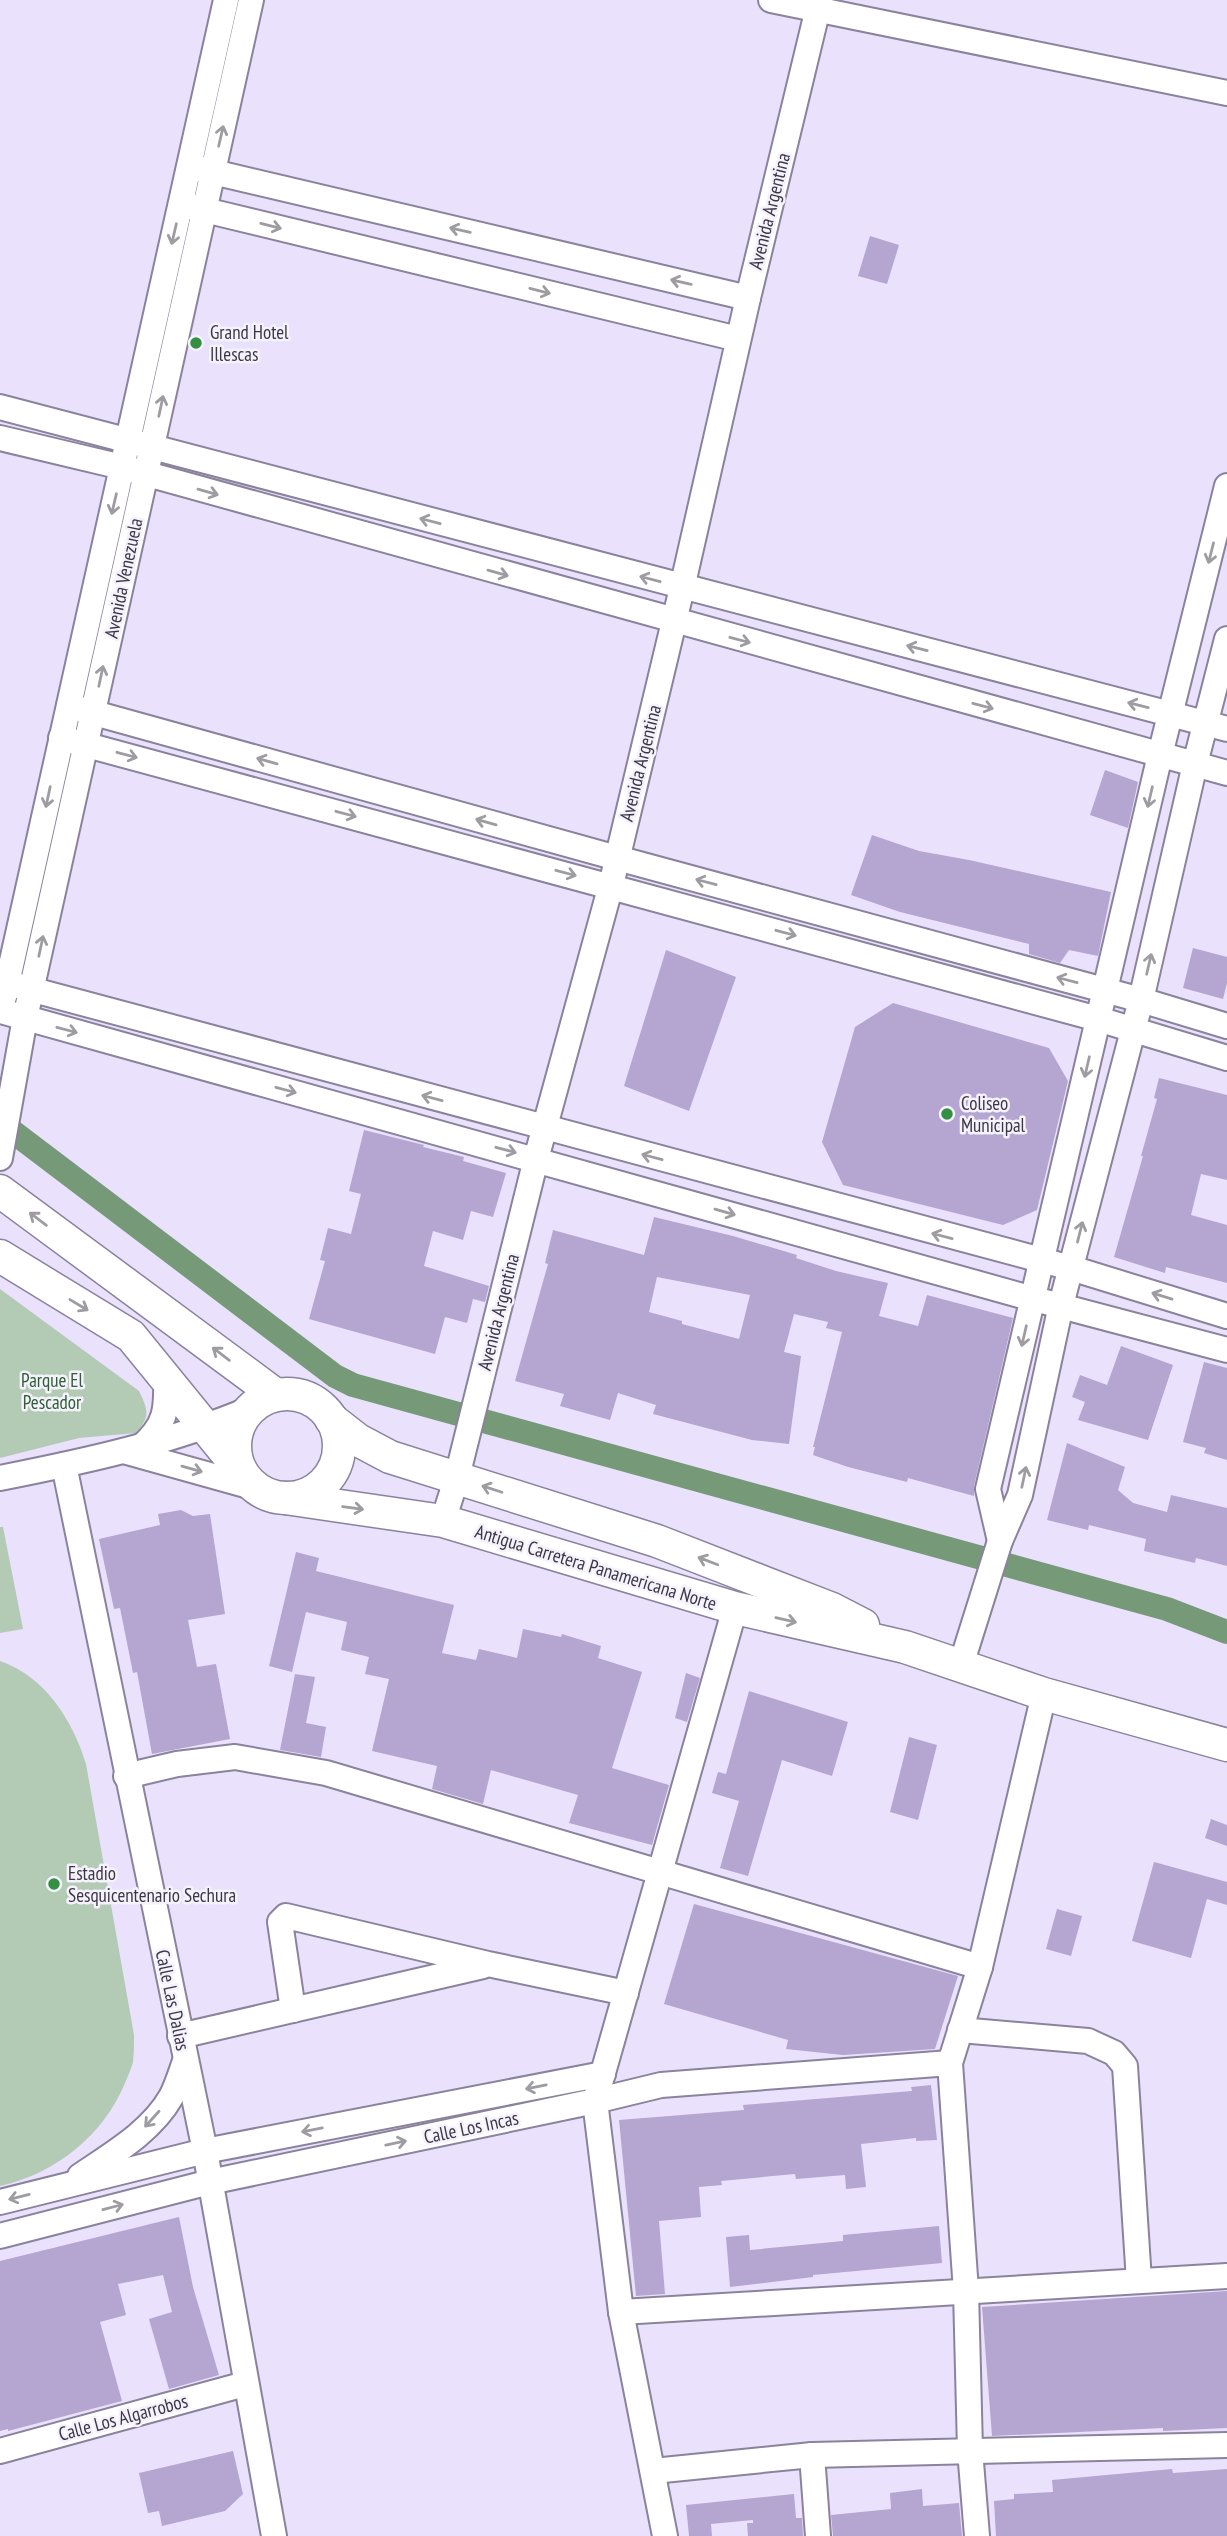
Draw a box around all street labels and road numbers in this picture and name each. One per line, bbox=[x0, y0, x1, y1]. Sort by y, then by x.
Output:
street label: Avenida Argentina bbox=[743, 150, 795, 272]
street label: Avenida Venezuela bbox=[99, 516, 147, 640]
street label: Avenida Argentina bbox=[614, 702, 666, 824]
street label: Avenida Argentina bbox=[472, 1251, 524, 1373]
street label: Antigua Carretera Panamericana Norte bbox=[472, 1519, 720, 1615]
street label: Calle Las Dalias bbox=[151, 1947, 195, 2053]
street label: Calle Los Incas bbox=[422, 2105, 520, 2149]
street label: Calle Los Algarrobos bbox=[56, 2388, 190, 2446]

